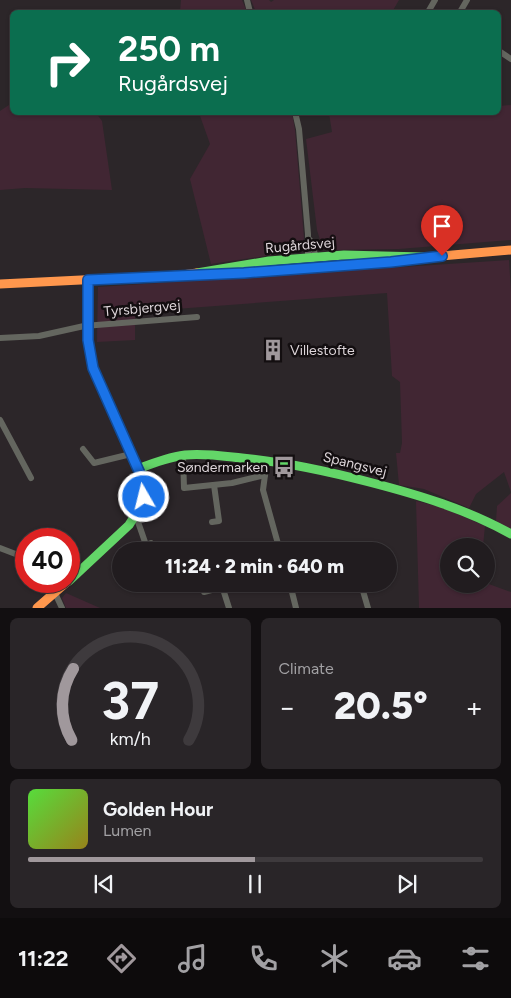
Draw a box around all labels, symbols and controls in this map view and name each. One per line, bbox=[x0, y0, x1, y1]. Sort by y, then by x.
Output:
text: 250 m bbox=[118, 28, 220, 70]
icon: right bbox=[35, 30, 100, 95]
text: Rugårdsvej bbox=[118, 70, 228, 97]
pin bbox=[421, 205, 463, 256]
icon: arrive bbox=[428, 212, 456, 240]
street label: Rugårdsvej bbox=[264, 234, 336, 257]
street label: Tyrsbjergvej bbox=[103, 297, 181, 320]
building icon: Villestofte bbox=[260, 337, 286, 363]
place label: Villestofte bbox=[290, 342, 355, 359]
street label: Spangsvej bbox=[321, 448, 389, 481]
bus stop icon: Søndermarken bbox=[271, 454, 297, 480]
place label: Søndermarken bbox=[177, 459, 268, 476]
position arrow bbox=[117, 470, 169, 522]
speed limit sign: 40 bbox=[15, 528, 80, 593]
map controls bbox=[440, 538, 495, 593]
button: search bbox=[440, 538, 495, 593]
text: 11:24 · 2 min · 640 m bbox=[165, 555, 344, 578]
text: Climate bbox=[279, 659, 334, 678]
text: 37 bbox=[101, 670, 159, 732]
text: 20.5° bbox=[334, 683, 428, 729]
text: − bbox=[279, 690, 296, 724]
text: + bbox=[466, 690, 483, 724]
text: km/h bbox=[110, 728, 151, 749]
text: Golden Hour bbox=[103, 798, 213, 821]
text: Lumen bbox=[103, 821, 152, 840]
icon: previous bbox=[90, 870, 118, 898]
icon: pause bbox=[241, 870, 269, 898]
icon: next bbox=[393, 870, 421, 898]
icon: directions bbox=[104, 941, 139, 976]
icon: music bbox=[175, 941, 210, 976]
icon: phone bbox=[246, 941, 281, 976]
icon: climate bbox=[317, 941, 352, 976]
icon: car bbox=[387, 941, 422, 976]
icon: filters bbox=[458, 941, 493, 976]
text: 11:22 bbox=[18, 945, 69, 972]

